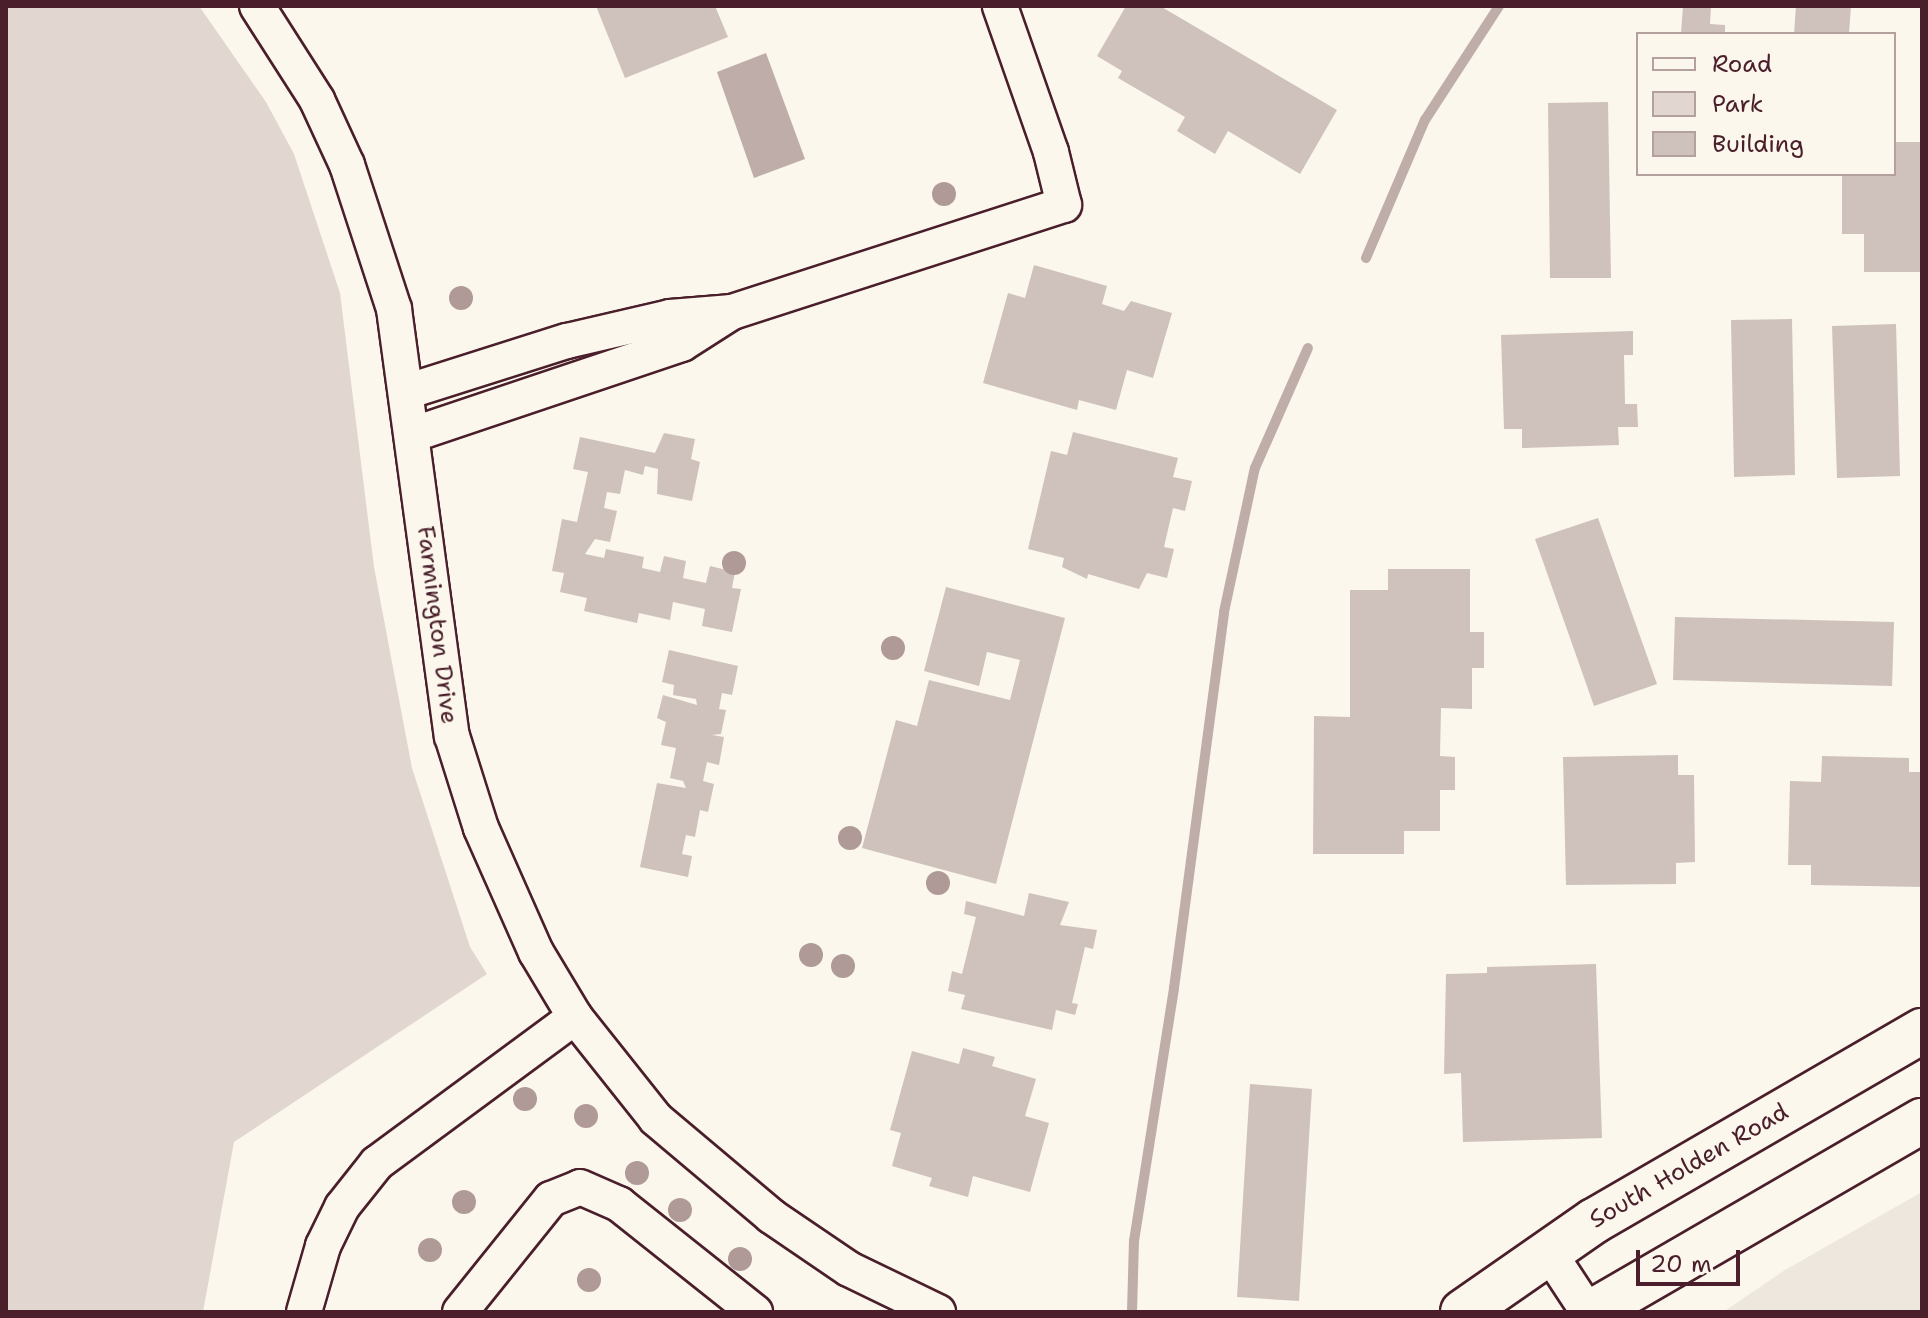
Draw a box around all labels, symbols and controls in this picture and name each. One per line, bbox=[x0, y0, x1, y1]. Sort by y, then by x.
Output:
legend bbox=[1636, 32, 1896, 176]
text: Road bbox=[1712, 48, 1772, 80]
text: Park bbox=[1712, 88, 1764, 120]
text: Building bbox=[1712, 128, 1804, 160]
street label: Farmington Drive bbox=[411, 524, 463, 726]
street label: South Holden Road bbox=[1584, 1097, 1794, 1235]
scale bar bbox=[1640, 1234, 1744, 1284]
text: 20 m bbox=[1650, 1248, 1712, 1280]

